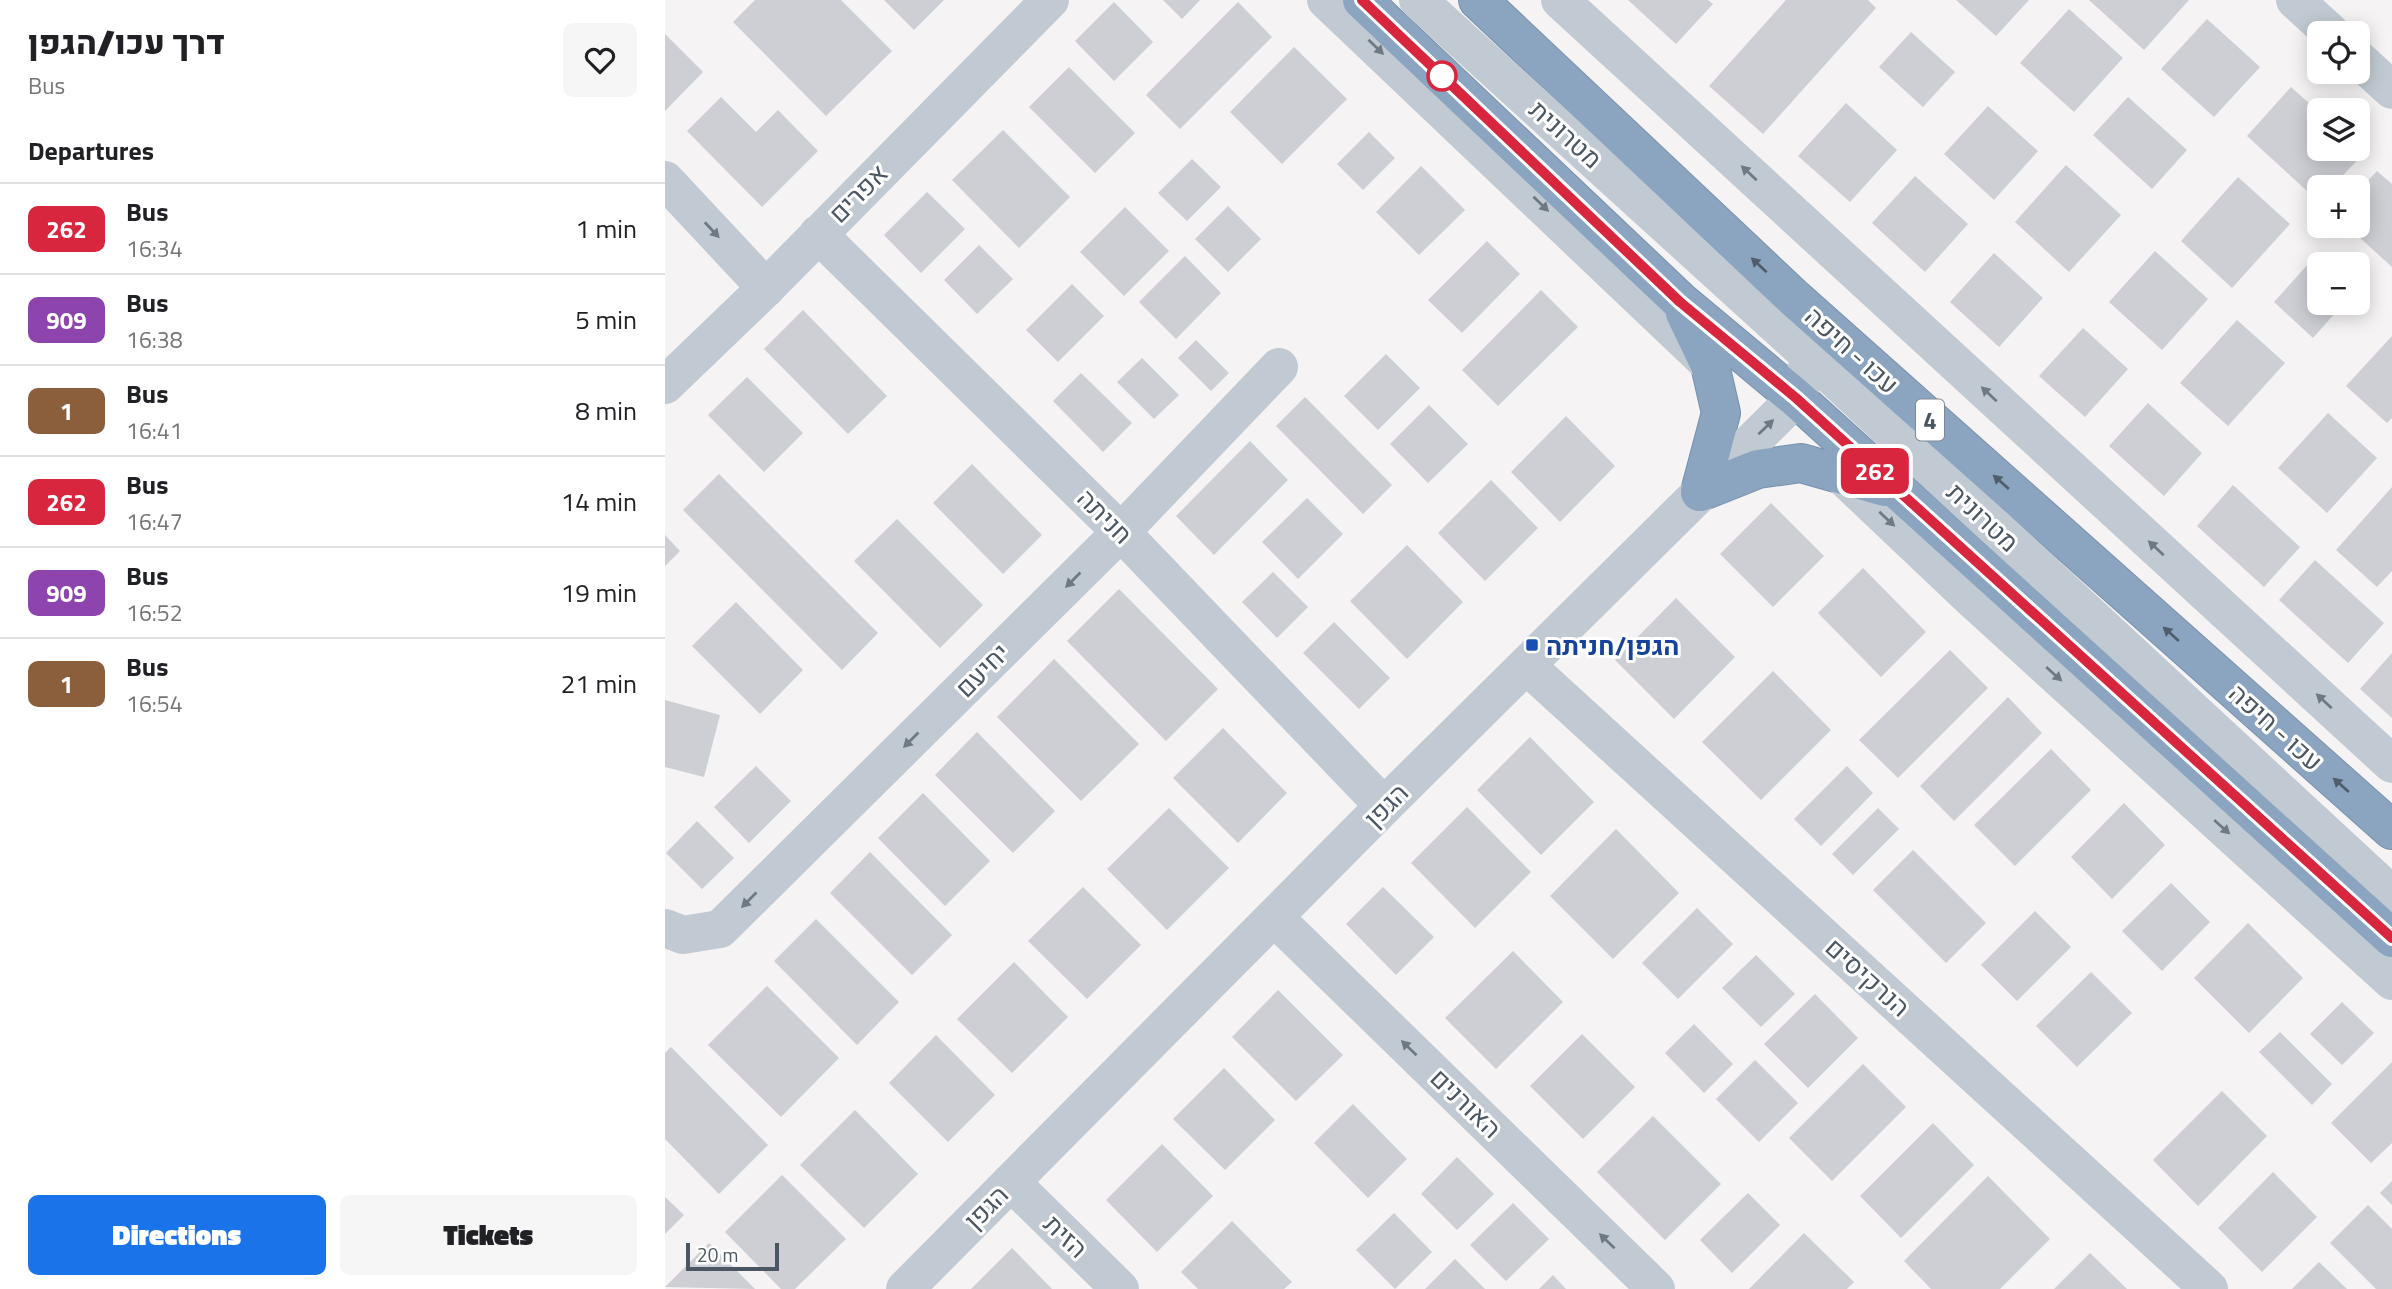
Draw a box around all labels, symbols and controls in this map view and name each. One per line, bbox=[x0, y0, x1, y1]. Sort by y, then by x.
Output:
text: דרך עכו/הגפן bbox=[28, 17, 225, 67]
map controls bbox=[2307, 21, 2370, 315]
button: locate bbox=[2307, 21, 2370, 84]
button: heart bbox=[563, 23, 637, 97]
one-way arrow bbox=[1367, 39, 1385, 55]
unlabelled marker bbox=[1427, 61, 1457, 91]
text: Bus bbox=[28, 68, 65, 103]
street label: מטרונית bbox=[1521, 91, 1611, 177]
button: layers bbox=[2307, 98, 2370, 161]
text: Departures bbox=[28, 131, 154, 170]
street label: אפרים bbox=[819, 154, 897, 232]
one-way arrow bbox=[1741, 166, 1758, 182]
button: + bbox=[2307, 175, 2370, 238]
text: Bus bbox=[126, 192, 168, 231]
one-way arrow bbox=[1532, 195, 1549, 211]
text: 1 min bbox=[575, 209, 637, 248]
text: 262 bbox=[46, 211, 87, 247]
one-way arrow bbox=[703, 221, 720, 238]
text: 16:34 bbox=[126, 231, 183, 266]
button: − bbox=[2307, 252, 2370, 315]
one-way arrow bbox=[1751, 258, 1768, 274]
text: Bus bbox=[126, 283, 168, 322]
street label: עכו - חיפה bbox=[1796, 297, 1908, 403]
text: 5 min bbox=[575, 300, 637, 339]
text: 909 bbox=[46, 302, 87, 338]
text: 16:38 bbox=[126, 322, 183, 357]
text: Bus bbox=[126, 374, 168, 413]
one-way arrow bbox=[1981, 386, 1998, 402]
text: 8 min bbox=[575, 391, 637, 430]
text: 1 bbox=[60, 393, 73, 429]
road number: 4 bbox=[1916, 400, 1944, 440]
text: 16:41 bbox=[126, 413, 183, 448]
one-way arrow bbox=[1757, 420, 1774, 436]
line badge: 262 bbox=[1835, 448, 1915, 494]
text: 262 bbox=[1855, 453, 1895, 489]
text: Bus bbox=[126, 465, 168, 504]
street label: מטרונית bbox=[1938, 473, 2028, 561]
one-way arrow bbox=[1993, 475, 2010, 491]
street label: חניתה bbox=[1068, 479, 1142, 553]
text: 14 min bbox=[561, 482, 637, 521]
text: 262 bbox=[46, 484, 87, 520]
text: 16:47 bbox=[126, 504, 183, 539]
one-way arrow bbox=[1878, 511, 1895, 527]
one-way arrow bbox=[2148, 540, 2165, 556]
text: Bus bbox=[126, 556, 168, 595]
one-way arrow bbox=[1065, 572, 1082, 588]
text: 19 min bbox=[561, 573, 637, 612]
text: 909 bbox=[46, 575, 87, 611]
text: 16:52 bbox=[126, 595, 183, 630]
place label: הגפן/חניתה bbox=[1546, 626, 1679, 665]
one-way arrow bbox=[2163, 626, 2180, 642]
street label: יחיעם bbox=[946, 634, 1018, 706]
marker: הגפן/חניתה bbox=[1524, 637, 1540, 653]
text: Bus bbox=[126, 647, 168, 686]
text: 21 min bbox=[561, 664, 637, 703]
one-way arrow bbox=[2045, 665, 2062, 681]
text: 1 bbox=[60, 666, 73, 702]
street label: עכו - חיפה bbox=[2220, 674, 2332, 780]
text: 16:54 bbox=[126, 686, 183, 721]
one-way arrow bbox=[2316, 694, 2333, 710]
one-way arrow bbox=[903, 732, 920, 748]
street label: הגפן bbox=[1355, 774, 1417, 836]
one-way arrow bbox=[2332, 777, 2350, 793]
one-way arrow bbox=[2214, 819, 2231, 834]
one-way arrow bbox=[741, 892, 758, 909]
street label: הנרקיסים bbox=[1817, 928, 1919, 1026]
one-way arrow bbox=[1401, 1040, 1418, 1057]
street label: האורנים bbox=[1421, 1059, 1511, 1147]
street label: הגפן bbox=[955, 1176, 1017, 1238]
button: Directions bbox=[28, 1195, 326, 1275]
button: Tickets bbox=[340, 1195, 637, 1275]
street label: הזית bbox=[1035, 1205, 1097, 1267]
one-way arrow bbox=[1599, 1233, 1616, 1250]
scale bar bbox=[686, 1240, 779, 1272]
text: 20 m bbox=[697, 1240, 738, 1269]

